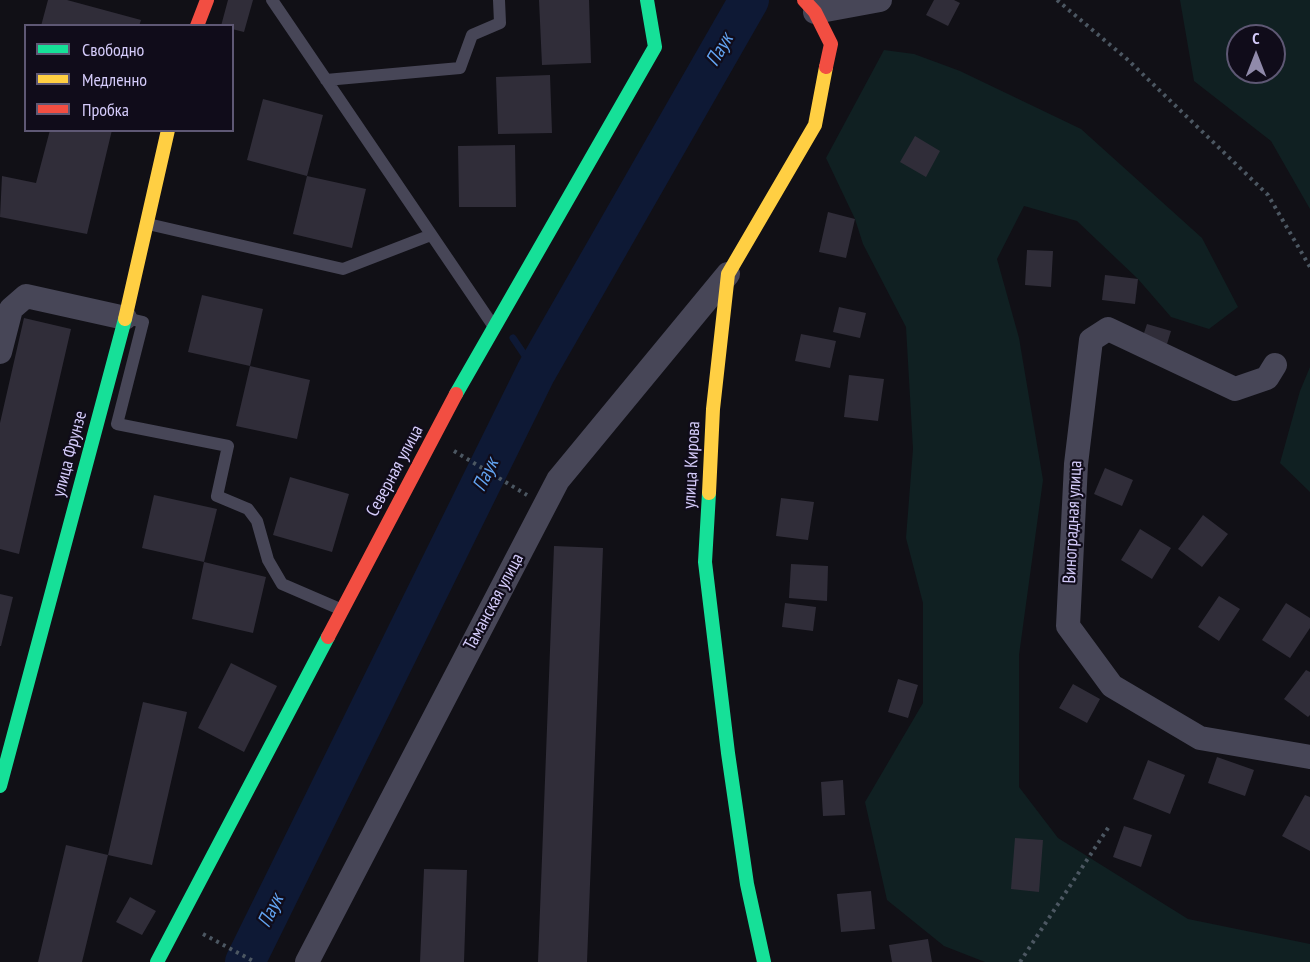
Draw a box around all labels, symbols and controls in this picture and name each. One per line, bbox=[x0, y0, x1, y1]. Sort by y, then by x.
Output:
legend bbox=[24, 24, 234, 132]
north arrow bbox=[1226, 24, 1286, 84]
text: С bbox=[1252, 28, 1260, 48]
water label: Паук bbox=[701, 29, 739, 71]
text: Свободно bbox=[82, 38, 144, 61]
text: Медленно bbox=[82, 68, 147, 91]
text: Пробка bbox=[82, 98, 129, 121]
street label: улица Фрунзе bbox=[48, 409, 92, 499]
street label: улица Кирова bbox=[679, 421, 705, 509]
street label: Северная улица bbox=[362, 422, 428, 520]
water label: Паук bbox=[468, 455, 504, 495]
street label: Виноградная улица bbox=[1059, 460, 1087, 584]
street label: Таманская улица bbox=[460, 550, 528, 654]
water label: Паук bbox=[253, 891, 289, 931]

